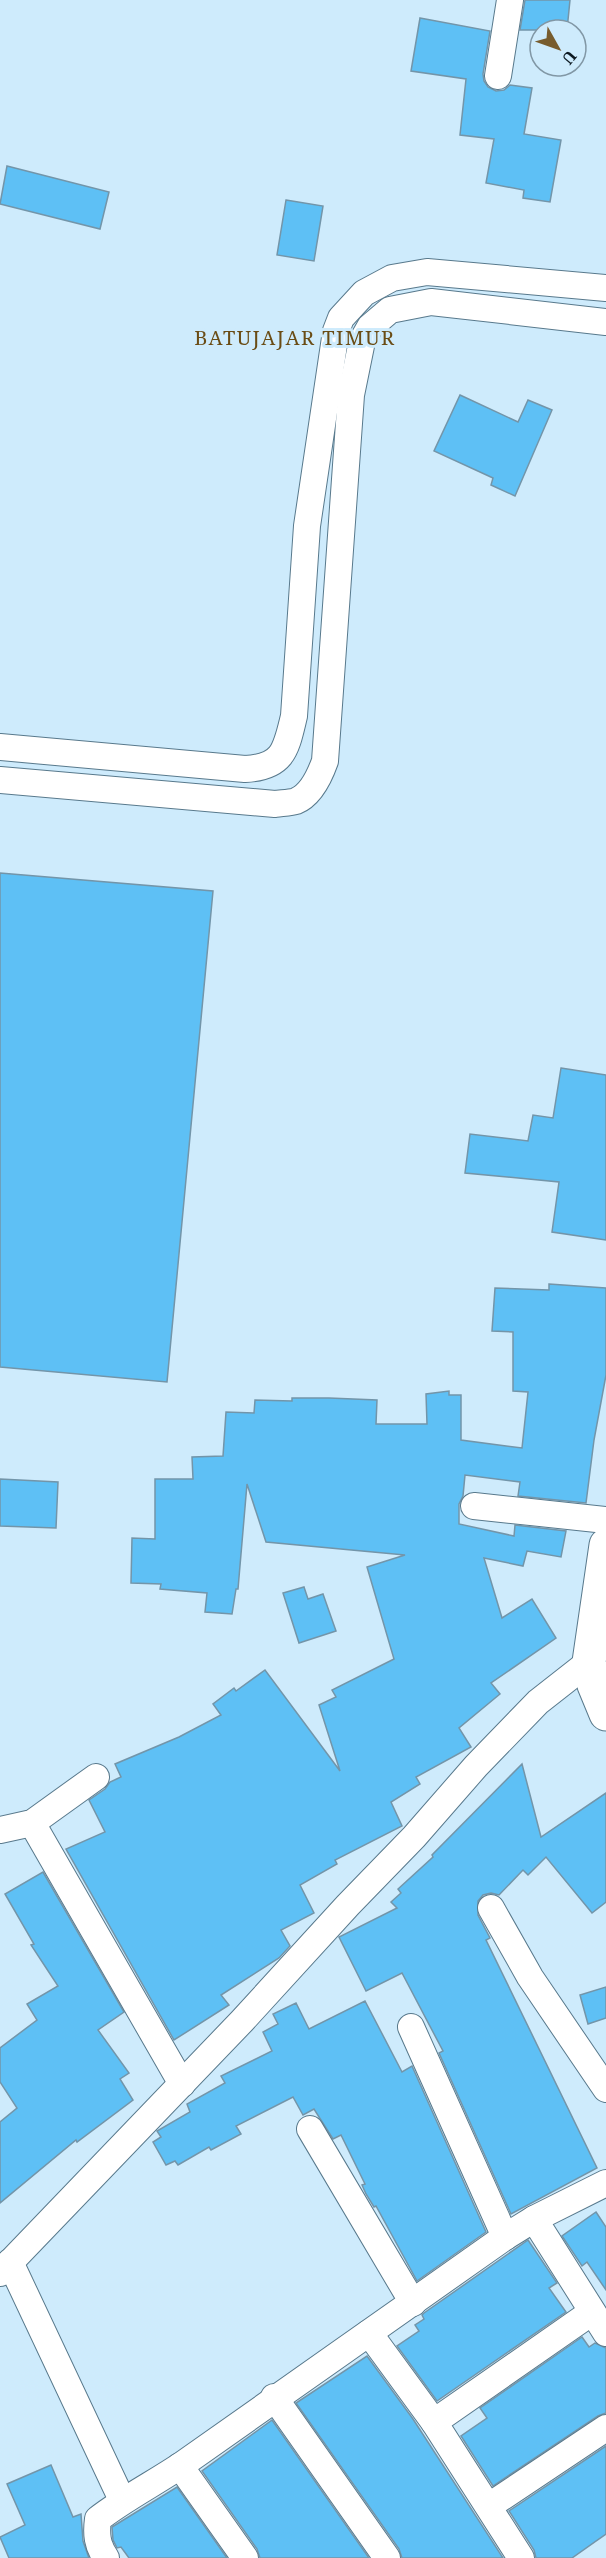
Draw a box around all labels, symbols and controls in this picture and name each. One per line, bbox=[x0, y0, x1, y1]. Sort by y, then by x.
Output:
north arrow bbox=[528, 18, 588, 78]
text: U bbox=[557, 46, 582, 69]
district label: BATUJAJAR TIMUR bbox=[194, 324, 396, 351]

